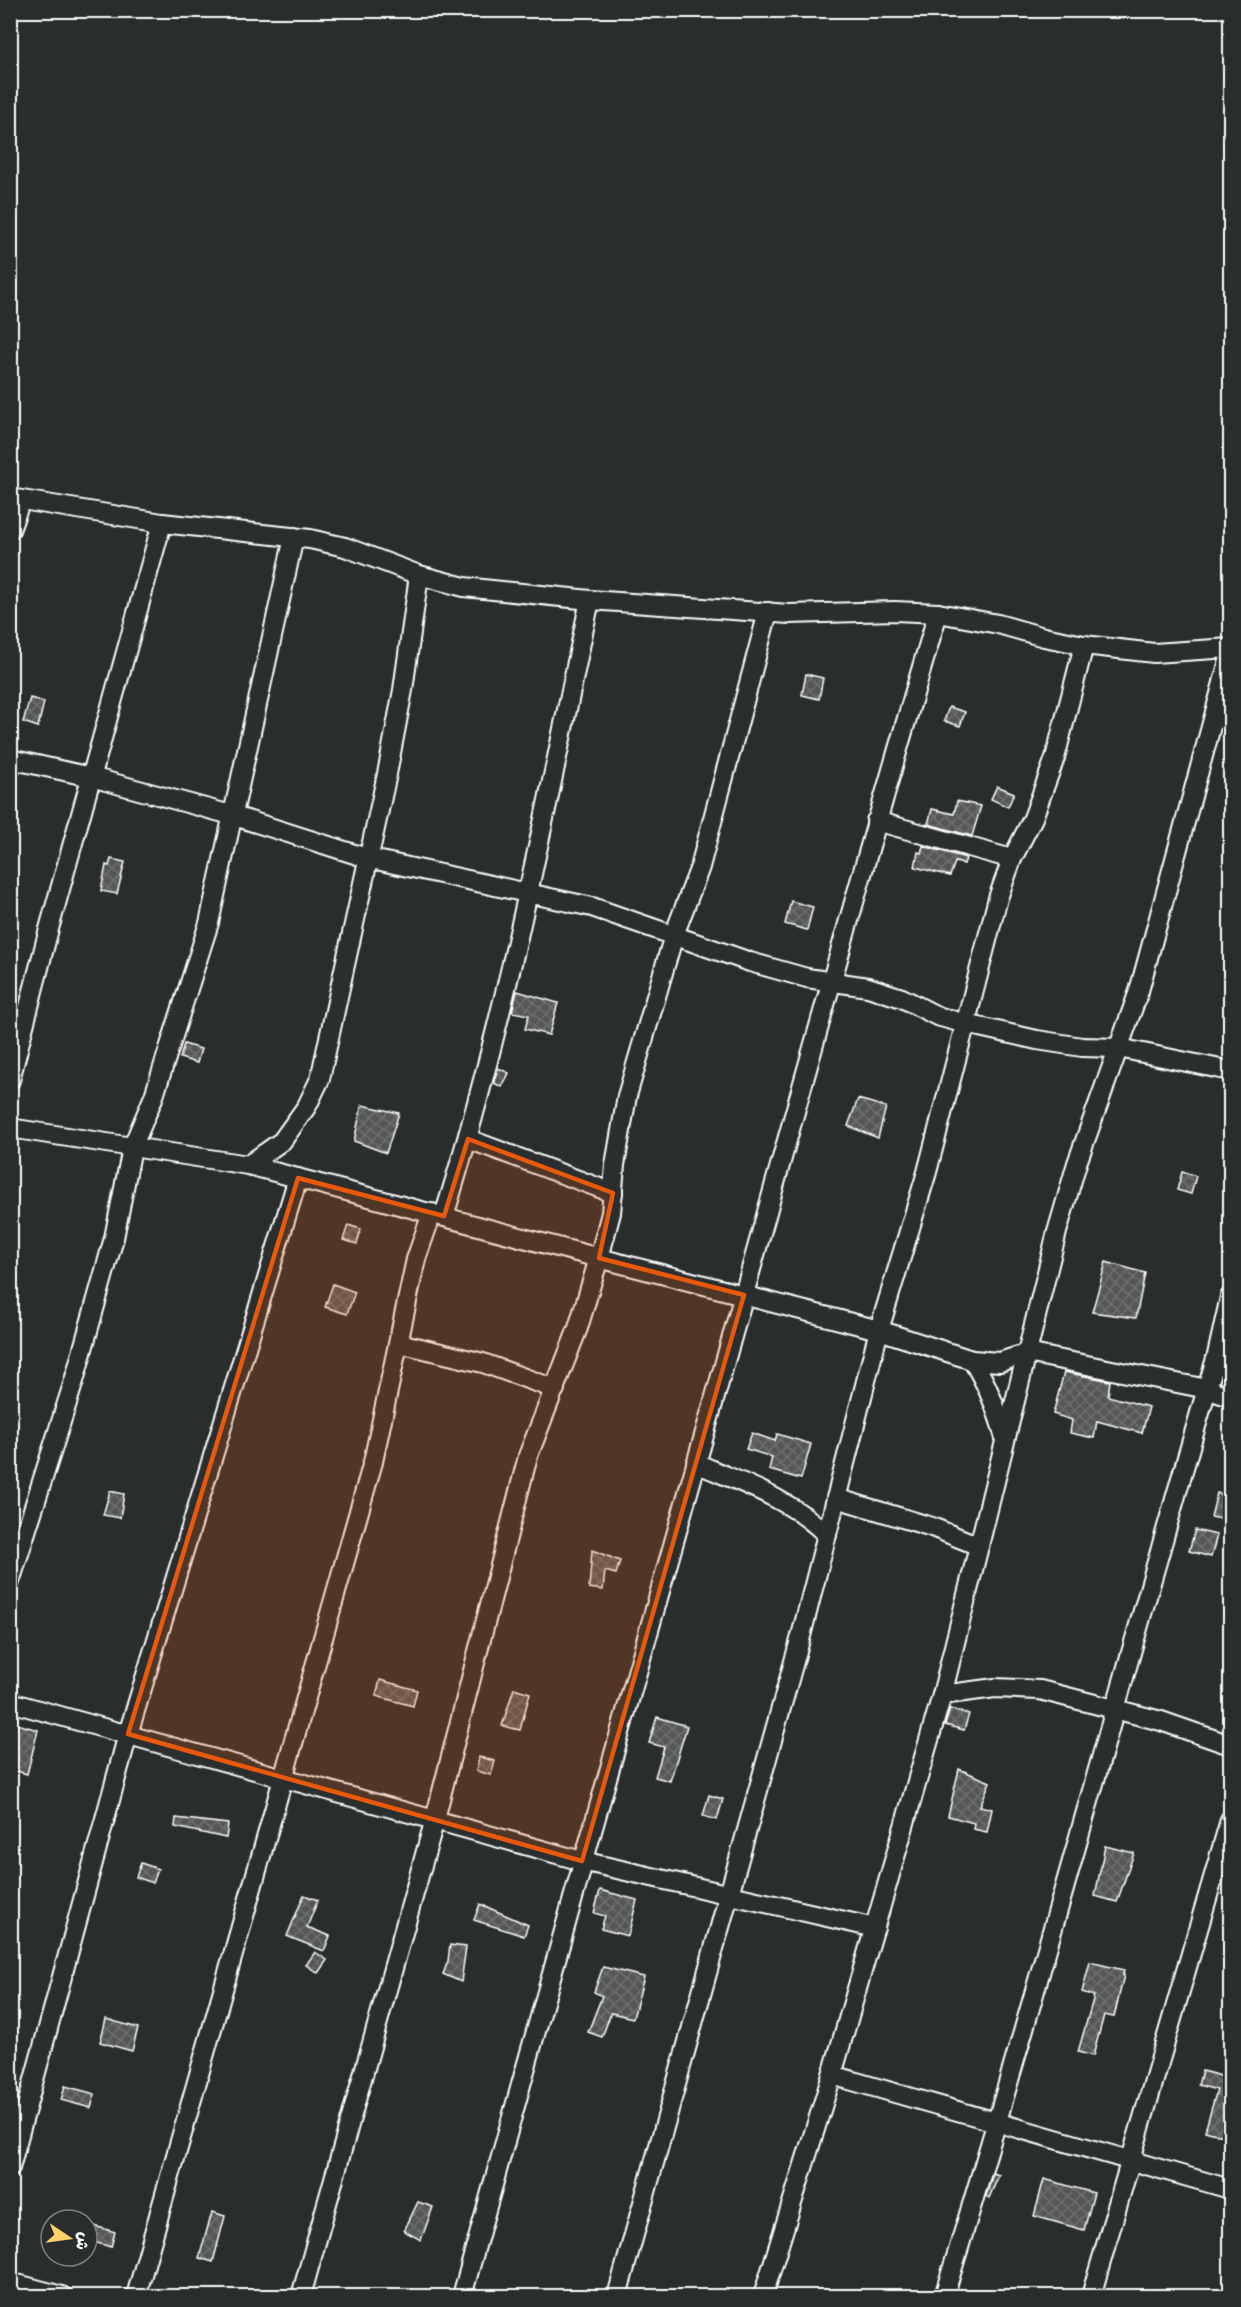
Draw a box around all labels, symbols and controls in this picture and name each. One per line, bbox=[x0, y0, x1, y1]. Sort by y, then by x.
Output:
north arrow bbox=[39, 2208, 99, 2268]
text: ش bbox=[70, 2230, 94, 2252]

